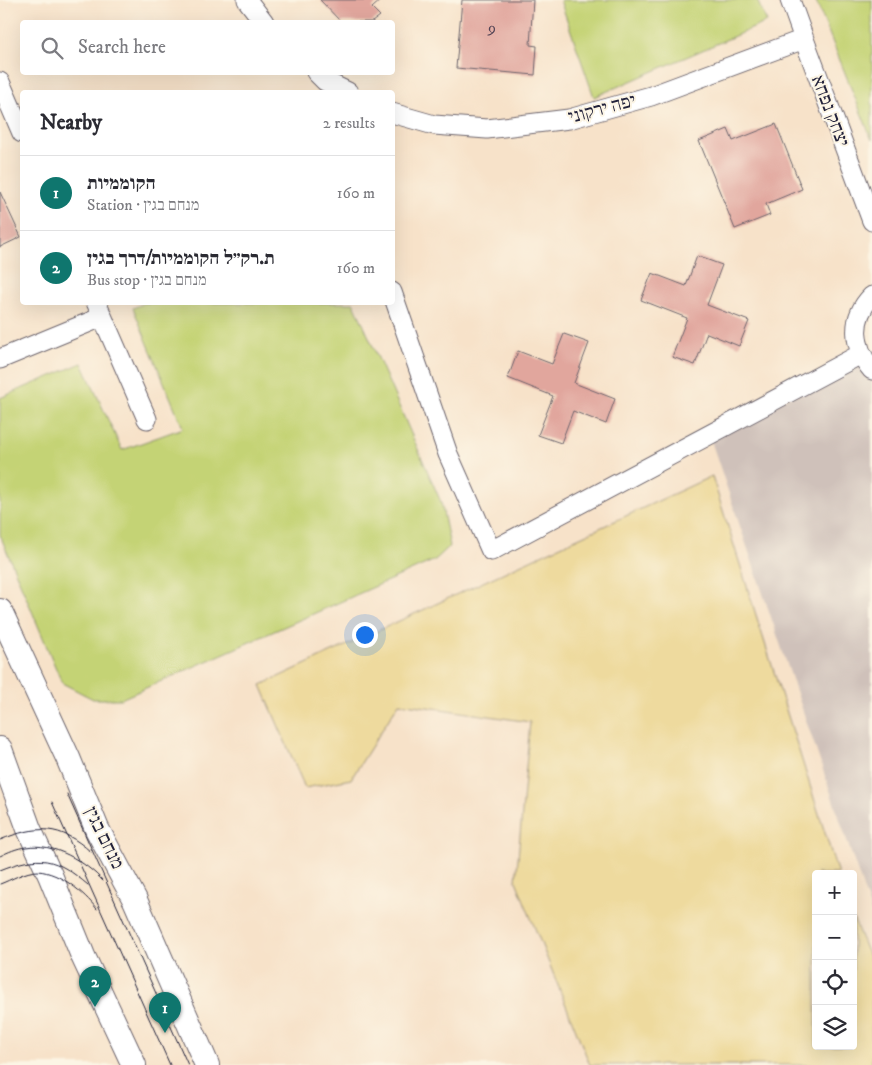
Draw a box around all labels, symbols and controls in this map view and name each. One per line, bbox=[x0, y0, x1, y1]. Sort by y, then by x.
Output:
house number: 9 bbox=[487, 18, 496, 38]
search box bbox=[20, 20, 395, 75]
icon: search bbox=[38, 34, 66, 62]
text: Search here bbox=[78, 36, 166, 59]
street label: יצחק נפחא bbox=[806, 72, 854, 150]
street label: יפה ירקוני bbox=[566, 89, 638, 129]
text: Nearby bbox=[40, 110, 102, 136]
text: 2 results bbox=[323, 113, 375, 133]
text: הקוממיות bbox=[87, 172, 156, 195]
text: 1 bbox=[53, 183, 59, 203]
text: 160 m bbox=[337, 183, 375, 203]
text: Station · מנחם בגין bbox=[87, 195, 199, 215]
text: ת.רק״ל הקוממיות/דרך בגין bbox=[87, 247, 275, 270]
text: 2 bbox=[52, 258, 60, 278]
text: 160 m bbox=[337, 258, 375, 278]
text: Bus stop · מנחם בגין bbox=[87, 270, 207, 290]
your location bbox=[352, 622, 378, 648]
street label: מנחם בגין bbox=[79, 803, 129, 873]
map controls bbox=[812, 870, 857, 1050]
button: + bbox=[812, 870, 857, 915]
button: − bbox=[812, 915, 857, 960]
button: locate bbox=[812, 960, 857, 1005]
pin: 2 bbox=[79, 966, 111, 1007]
pin: 1 bbox=[149, 992, 181, 1033]
button: layers bbox=[812, 1005, 857, 1050]

